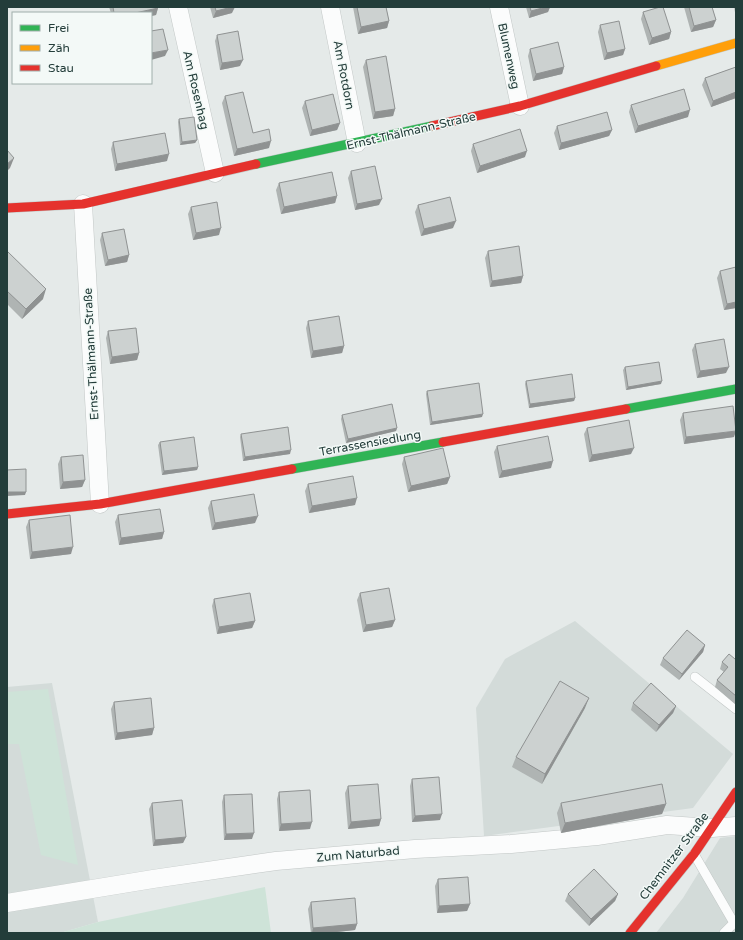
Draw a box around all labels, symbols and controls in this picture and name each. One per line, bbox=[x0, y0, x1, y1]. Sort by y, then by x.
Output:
legend bbox=[12, 12, 152, 84]
text: Frei bbox=[48, 21, 69, 35]
street label: Blumenweg bbox=[495, 22, 523, 90]
street label: Am Rotdorn bbox=[330, 39, 358, 111]
text: Zäh bbox=[48, 41, 70, 55]
street label: Am Rosenhag bbox=[180, 49, 212, 131]
text: Stau bbox=[48, 61, 74, 75]
street label: Ernst-Thälmann-Straße bbox=[345, 109, 477, 153]
street label: Ernst-Thälmann-Straße bbox=[81, 287, 101, 420]
street label: Terrassensiedlung bbox=[318, 427, 422, 459]
street label: Chemnitzer Straße bbox=[637, 809, 712, 903]
street label: Zum Naturbad bbox=[316, 843, 400, 865]

